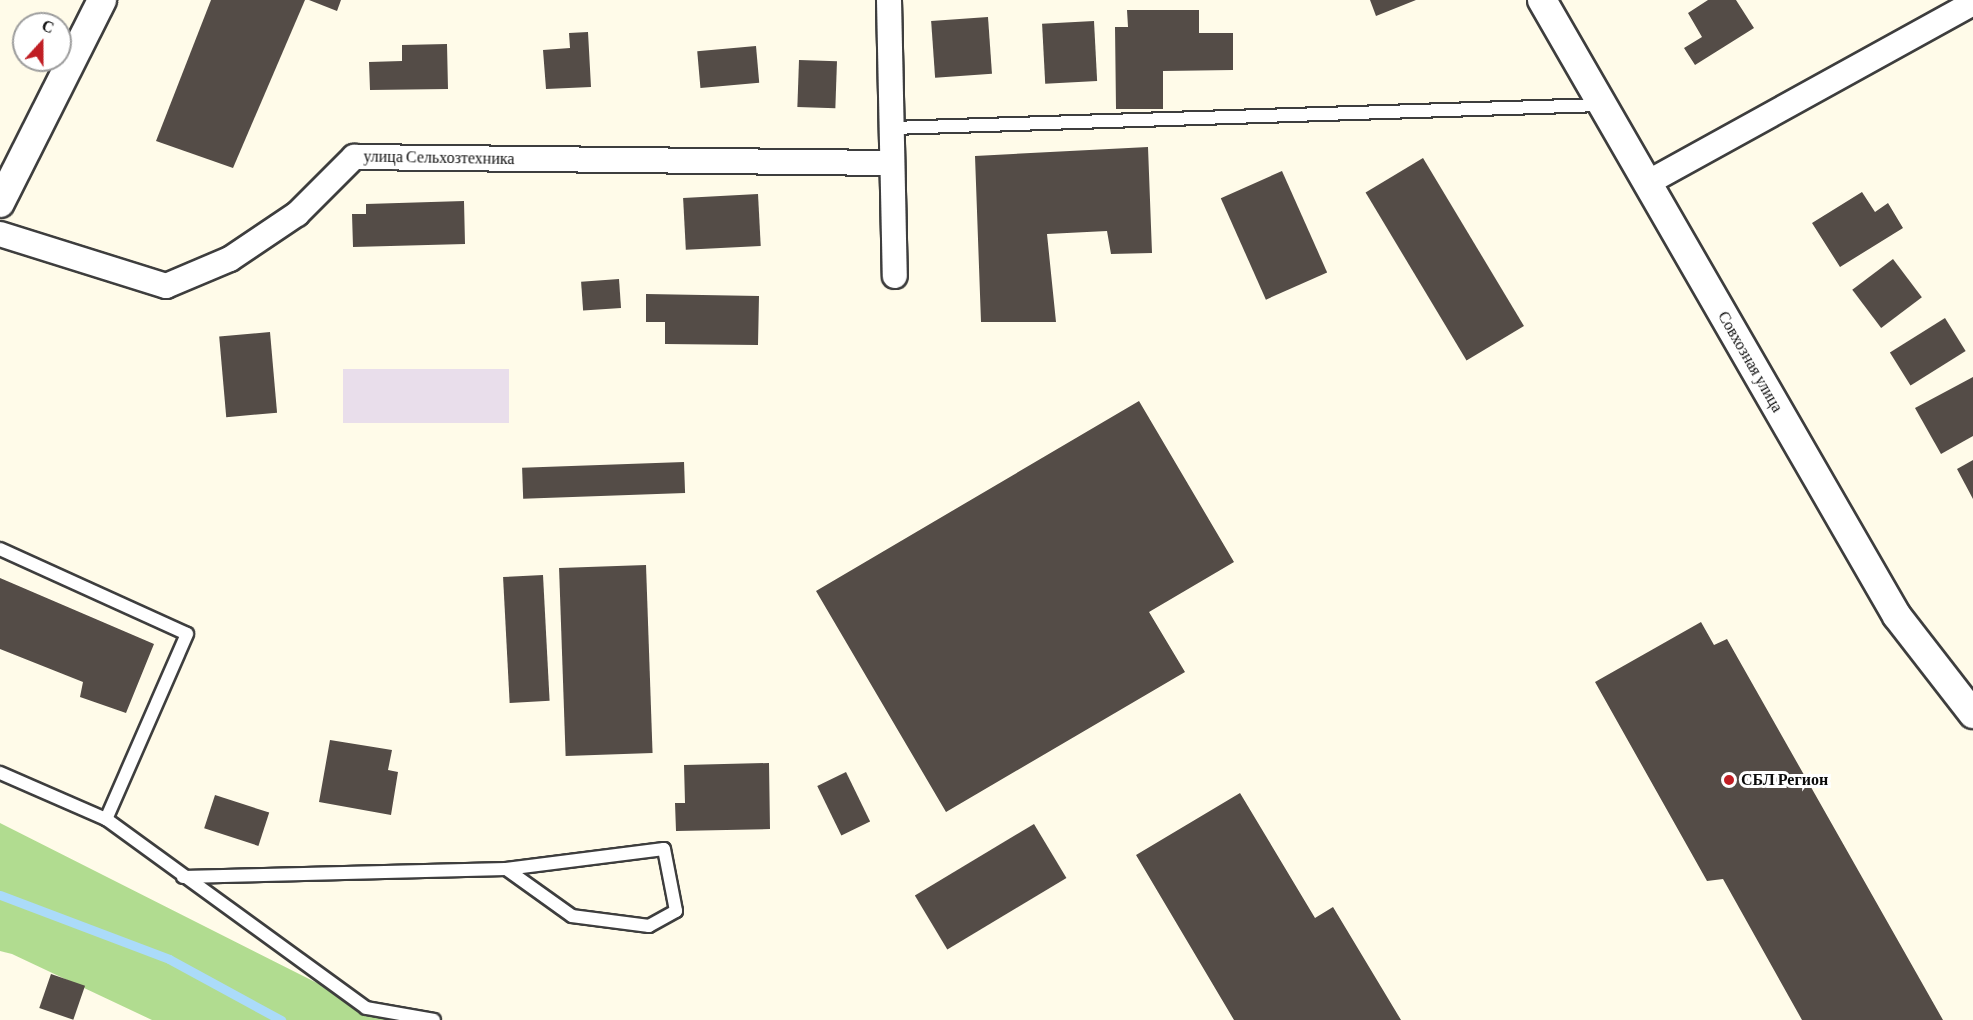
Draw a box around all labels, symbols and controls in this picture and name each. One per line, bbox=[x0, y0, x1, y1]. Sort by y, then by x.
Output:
north arrow bbox=[12, 12, 72, 72]
text: С bbox=[39, 17, 56, 37]
street label: улица Сельхозтехника bbox=[363, 147, 515, 169]
street label: Совхозная улица bbox=[1713, 308, 1787, 416]
place label: СБЛ Регион bbox=[1741, 770, 1828, 790]
marker: СБЛ Регион bbox=[1722, 773, 1736, 787]

